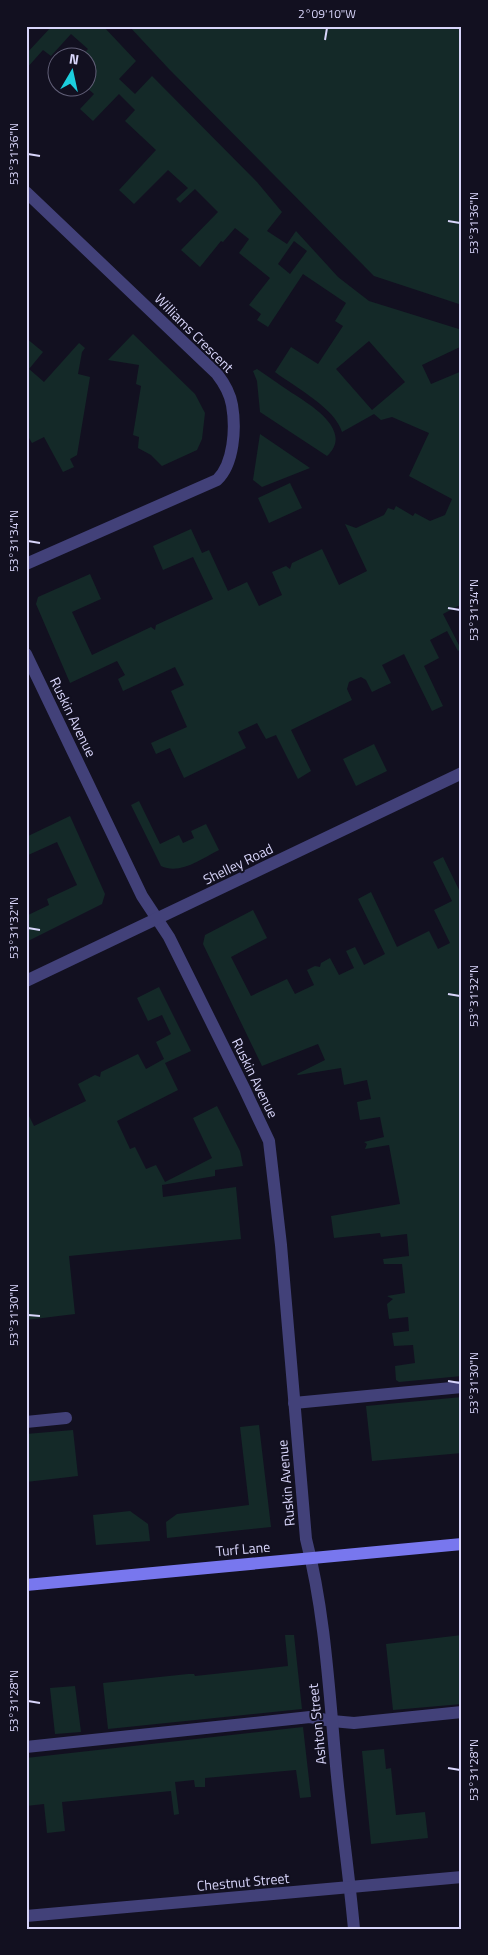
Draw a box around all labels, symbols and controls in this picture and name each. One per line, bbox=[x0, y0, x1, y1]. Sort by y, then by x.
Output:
text: 2°09'10"W bbox=[298, 4, 356, 23]
north arrow bbox=[48, 48, 98, 98]
text: N bbox=[68, 48, 81, 70]
text: 53°31'36"N bbox=[4, 123, 23, 185]
text: 53°31'36"N bbox=[464, 192, 483, 254]
street label: Williams Crescent bbox=[150, 288, 239, 377]
text: 53°31'34"N bbox=[4, 510, 23, 572]
text: 53°31'34"N bbox=[464, 579, 483, 641]
street label: Ruskin Avenue bbox=[45, 673, 102, 760]
street label: Shelley Road bbox=[199, 838, 276, 890]
text: 53°31'32"N bbox=[4, 897, 23, 959]
text: 53°31'32"N bbox=[464, 965, 483, 1027]
street label: Ruskin Avenue bbox=[227, 1034, 284, 1121]
text: 53°31'30"N bbox=[4, 1284, 23, 1346]
text: 53°31'30"N bbox=[464, 1352, 483, 1414]
street label: Ruskin Avenue bbox=[271, 1439, 300, 1527]
street label: Turf Lane bbox=[215, 1536, 271, 1561]
text: 53°31'28"N bbox=[4, 1670, 23, 1732]
street label: Ashton Street bbox=[302, 1682, 331, 1766]
text: 53°31'28"N bbox=[464, 1739, 483, 1801]
street label: Chestnut Street bbox=[196, 1867, 290, 1896]

